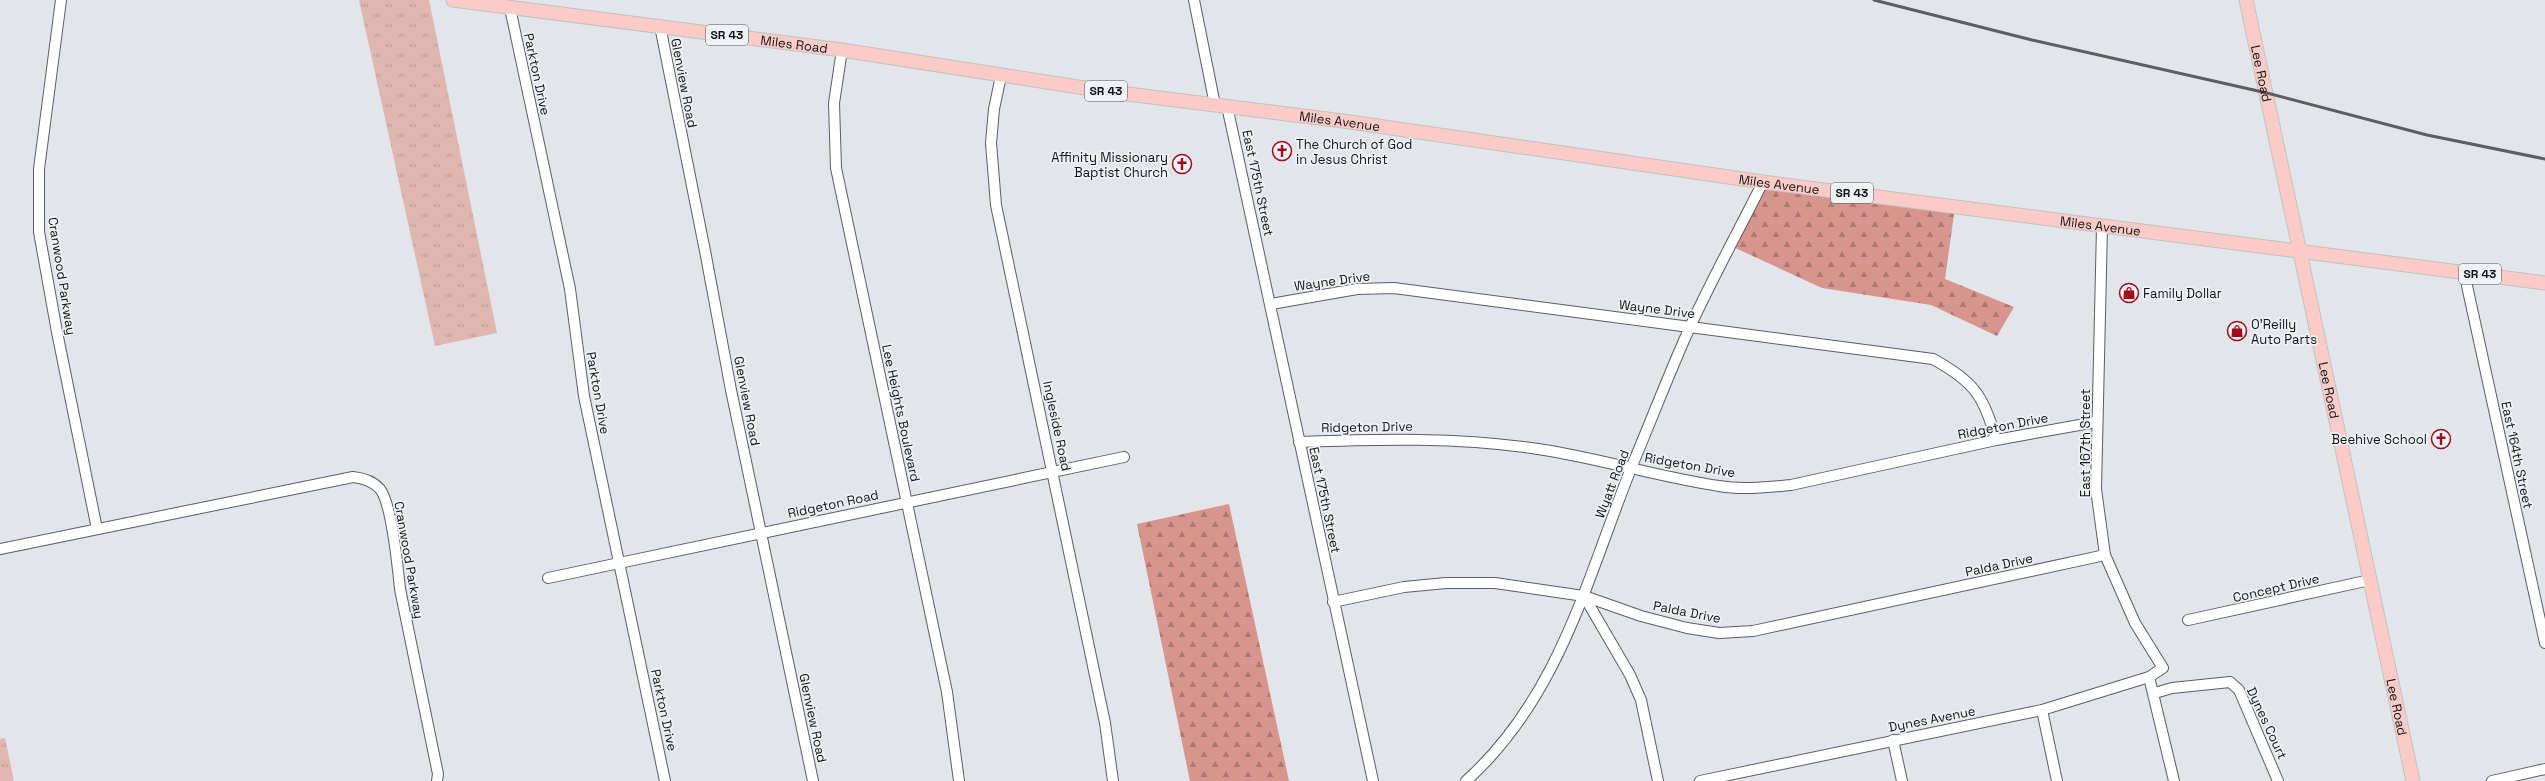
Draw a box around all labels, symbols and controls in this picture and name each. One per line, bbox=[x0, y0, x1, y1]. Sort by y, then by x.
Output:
road number: SR 43 bbox=[706, 25, 748, 45]
street label: Miles Road bbox=[760, 31, 829, 57]
street label: Parkton Drive bbox=[520, 32, 554, 116]
street label: Glenview Road bbox=[667, 37, 701, 129]
street label: Lee Road bbox=[2247, 43, 2276, 103]
road number: SR 43 bbox=[1085, 81, 1127, 101]
street label: Miles Avenue bbox=[1298, 107, 1381, 135]
street label: East 175th Street bbox=[1238, 128, 1278, 238]
place label: The Church of God in Jesus Christ bbox=[1296, 136, 1412, 168]
church icon: The Church of God in Jesus Christ bbox=[1271, 140, 1293, 162]
place label: Affinity Missionary Baptist Church bbox=[1051, 149, 1168, 181]
church icon: Affinity Missionary Baptist Church bbox=[1171, 153, 1193, 175]
street label: Miles Avenue bbox=[1738, 170, 1821, 198]
road number: SR 43 bbox=[1831, 183, 1873, 203]
street label: Miles Avenue bbox=[2059, 212, 2142, 239]
street label: Cranwood Parkway bbox=[44, 216, 80, 336]
road number: SR 43 bbox=[2459, 264, 2501, 284]
street label: Wayne Drive bbox=[1293, 267, 1371, 295]
shop icon: Family Dollar bbox=[2118, 282, 2140, 304]
place label: Family Dollar bbox=[2143, 285, 2222, 302]
street label: Wayne Drive bbox=[1618, 296, 1696, 322]
place label: O'Reilly Auto Parts bbox=[2251, 316, 2317, 348]
shop icon: O'Reilly Auto Parts bbox=[2226, 320, 2248, 342]
street label: Lee Heights Boulevard bbox=[878, 343, 924, 483]
street label: Parkton Drive bbox=[582, 351, 614, 435]
street label: Glenview Road bbox=[730, 355, 764, 447]
street label: Lee Road bbox=[2315, 360, 2344, 420]
street label: Ingleside Road bbox=[1039, 379, 1075, 473]
street label: East 167th Street bbox=[2077, 389, 2094, 497]
street label: East 164th Street bbox=[2497, 400, 2537, 510]
street label: Ridgeton Drive bbox=[1956, 409, 2050, 443]
street label: Ridgeton Drive bbox=[1321, 418, 1413, 436]
church icon: Beehive School bbox=[2430, 428, 2452, 450]
place label: Beehive School bbox=[2331, 431, 2427, 448]
street label: East 175th Street bbox=[1305, 445, 1345, 555]
street label: Wyatt Road bbox=[1591, 447, 1633, 521]
street label: Ridgeton Drive bbox=[1643, 449, 1737, 481]
street label: Ridgeton Road bbox=[786, 486, 880, 522]
street label: Cranwood Parkway bbox=[390, 500, 428, 620]
street label: Palda Drive bbox=[1964, 550, 2034, 580]
street label: Concept Drive bbox=[2231, 570, 2321, 606]
street label: Palda Drive bbox=[1652, 597, 1722, 627]
street label: Parkton Drive bbox=[647, 668, 681, 752]
street label: Glenview Road bbox=[795, 672, 831, 764]
street label: Lee Road bbox=[2383, 677, 2412, 737]
street label: Dynes Court bbox=[2243, 684, 2291, 762]
street label: Dynes Avenue bbox=[1887, 702, 1977, 736]

